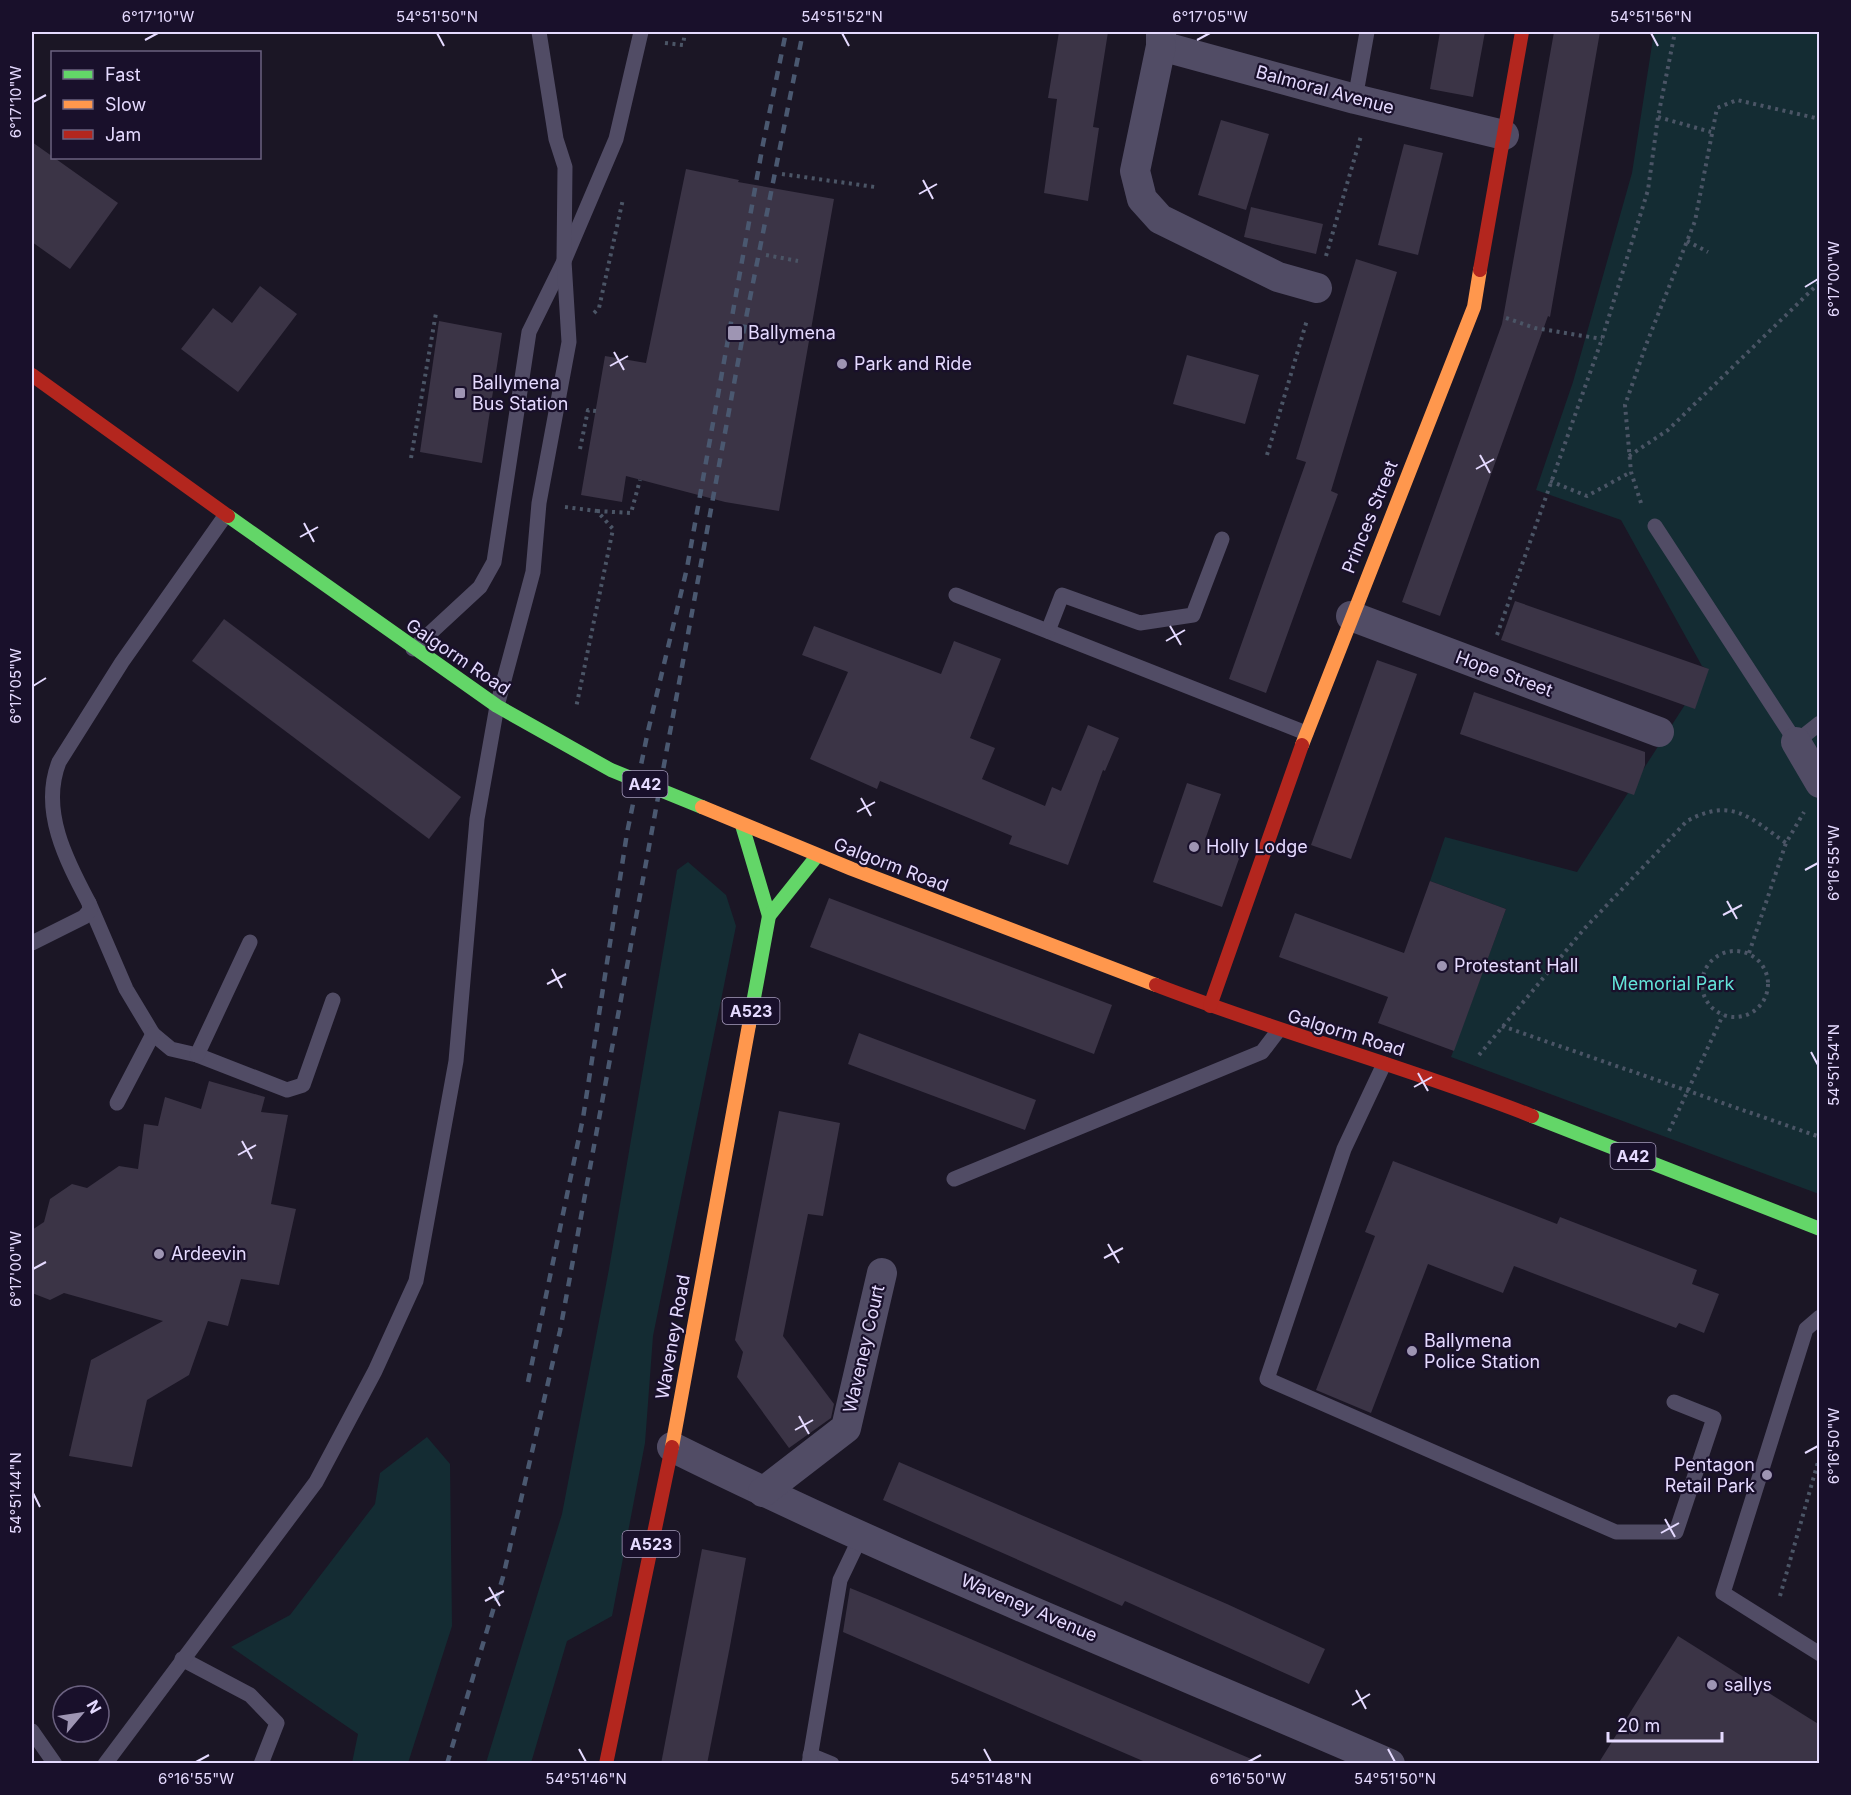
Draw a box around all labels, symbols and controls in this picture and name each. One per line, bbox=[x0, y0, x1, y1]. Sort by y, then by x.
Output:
text: 6°17'10"W bbox=[122, 7, 194, 26]
text: 54°51'50"N bbox=[396, 7, 478, 26]
text: 54°51'52"N bbox=[801, 7, 883, 26]
text: 6°17'05"W bbox=[1172, 7, 1248, 26]
text: 54°51'56"N bbox=[1610, 7, 1692, 26]
legend bbox=[51, 51, 261, 159]
street label: Balmoral Avenue bbox=[1254, 61, 1397, 118]
text: Fast bbox=[105, 64, 141, 85]
text: 6°17'10"W bbox=[6, 66, 25, 138]
text: Slow bbox=[105, 94, 146, 115]
text: Jam bbox=[105, 124, 141, 145]
text: 6°17'00"W bbox=[1824, 241, 1843, 317]
place label: Ballymena bbox=[748, 322, 836, 343]
marker: Ballymena bbox=[726, 324, 744, 342]
place label: Park and Ride bbox=[854, 353, 972, 374]
marker: Park and Ride bbox=[835, 357, 849, 371]
place label: Ballymena Bus Station bbox=[472, 372, 568, 414]
marker: Ballymena Bus Station bbox=[453, 386, 467, 400]
street label: Princes Street bbox=[1337, 457, 1402, 576]
street label: Galgorm Road bbox=[402, 614, 514, 699]
street label: Hope Street bbox=[1453, 646, 1556, 701]
text: 6°17'05"W bbox=[6, 648, 25, 724]
road number: A42 bbox=[622, 771, 668, 797]
text: 6°16'55"W bbox=[1824, 825, 1843, 901]
street label: Galgorm Road bbox=[831, 833, 951, 896]
place label: Holly Lodge bbox=[1206, 836, 1308, 857]
marker: Holly Lodge bbox=[1187, 840, 1201, 854]
place label: Protestant Hall bbox=[1454, 955, 1578, 976]
marker: Protestant Hall bbox=[1435, 959, 1449, 973]
park label: Memorial Park bbox=[1612, 973, 1735, 994]
road number: A523 bbox=[722, 998, 780, 1024]
street label: Galgorm Road bbox=[1285, 1005, 1407, 1060]
text: 54°51'54"N bbox=[1824, 1024, 1843, 1106]
road number: A42 bbox=[1610, 1143, 1656, 1169]
text: 6°17'00"W bbox=[6, 1231, 25, 1307]
place label: Ardeevin bbox=[171, 1243, 247, 1264]
marker: Ardeevin bbox=[152, 1247, 166, 1261]
street label: Waveney Road bbox=[651, 1273, 694, 1401]
street label: Waveney Court bbox=[839, 1283, 888, 1415]
place label: Ballymena Police Station bbox=[1424, 1330, 1540, 1372]
marker: Ballymena Police Station bbox=[1405, 1344, 1419, 1358]
text: 6°16'50"W bbox=[1824, 1408, 1843, 1484]
text: 54°51'44"N bbox=[6, 1452, 25, 1534]
place label: Pentagon Retail Park bbox=[1665, 1454, 1755, 1496]
marker: Pentagon Retail Park bbox=[1760, 1468, 1774, 1482]
road number: A523 bbox=[622, 1531, 680, 1557]
street label: Waveney Avenue bbox=[958, 1569, 1101, 1646]
place label: sallys bbox=[1724, 1674, 1772, 1695]
marker: sallys bbox=[1705, 1678, 1719, 1692]
north arrow bbox=[51, 1684, 111, 1744]
text: N bbox=[82, 1697, 106, 1717]
scale bar bbox=[1608, 1705, 1722, 1743]
text: 20 m bbox=[1617, 1715, 1660, 1736]
text: 6°16'55"W bbox=[158, 1769, 234, 1788]
text: 54°51'46"N bbox=[545, 1769, 627, 1788]
text: 54°51'48"N bbox=[950, 1769, 1032, 1788]
text: 6°16'50"W bbox=[1210, 1769, 1286, 1788]
text: 54°51'50"N bbox=[1354, 1769, 1436, 1788]

